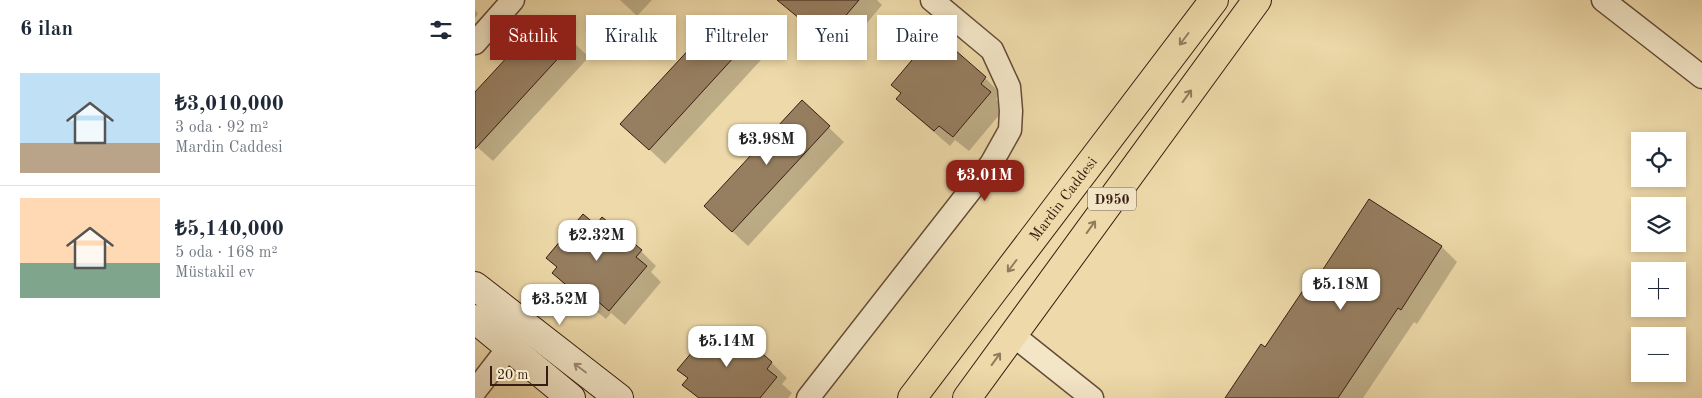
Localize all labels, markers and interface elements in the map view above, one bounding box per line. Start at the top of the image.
chip: Satılık [490,15,576,60]
chip: Kiralık [586,15,676,60]
chip: Filtreler [686,15,787,60]
chip: Yeni [797,15,867,60]
chip: Daire [877,15,957,60]
icon: filters [427,16,455,44]
text: 6 ilan [20,19,73,40]
one-way arrow [1179,32,1189,46]
one-way arrow [1182,89,1192,103]
icon: home [60,93,120,153]
text: ₺3,010,000 [175,94,284,115]
text: 3 oda · 92 m² [175,120,268,136]
pin: ₺3.98M [726,124,808,166]
text: ₺3.98M [739,132,795,148]
map controls [1631,132,1686,382]
button: locate [1631,132,1686,187]
text: Mardin Caddesi [175,140,283,156]
street label: Mardin Caddesi [1028,155,1101,245]
pin: ₺3.01M [944,160,1026,202]
text: ₺3.01M [957,168,1013,184]
road number: D950 [1088,188,1136,210]
button: layers [1631,197,1686,252]
icon: home [60,218,120,278]
text: ₺5,140,000 [175,219,284,240]
pin: ₺2.32M [556,220,638,262]
one-way arrow [1086,220,1096,234]
text: ₺2.32M [569,228,625,244]
text: 5 oda · 168 m² [175,245,278,261]
one-way arrow [1007,259,1017,273]
button: + [1631,262,1686,317]
text: Müstakil ev [175,265,255,281]
pin: ₺5.18M [1300,268,1382,311]
text: ₺5.18M [1313,277,1369,293]
pin: ₺3.52M [519,284,601,326]
text: ₺3.52M [532,292,588,308]
pin: ₺5.14M [686,326,768,368]
button: − [1631,327,1686,382]
text: ₺5.14M [699,334,755,350]
one-way arrow [991,352,1001,366]
scale bar [490,363,547,386]
one-way arrow [574,363,587,374]
text: 20 m [497,368,528,382]

